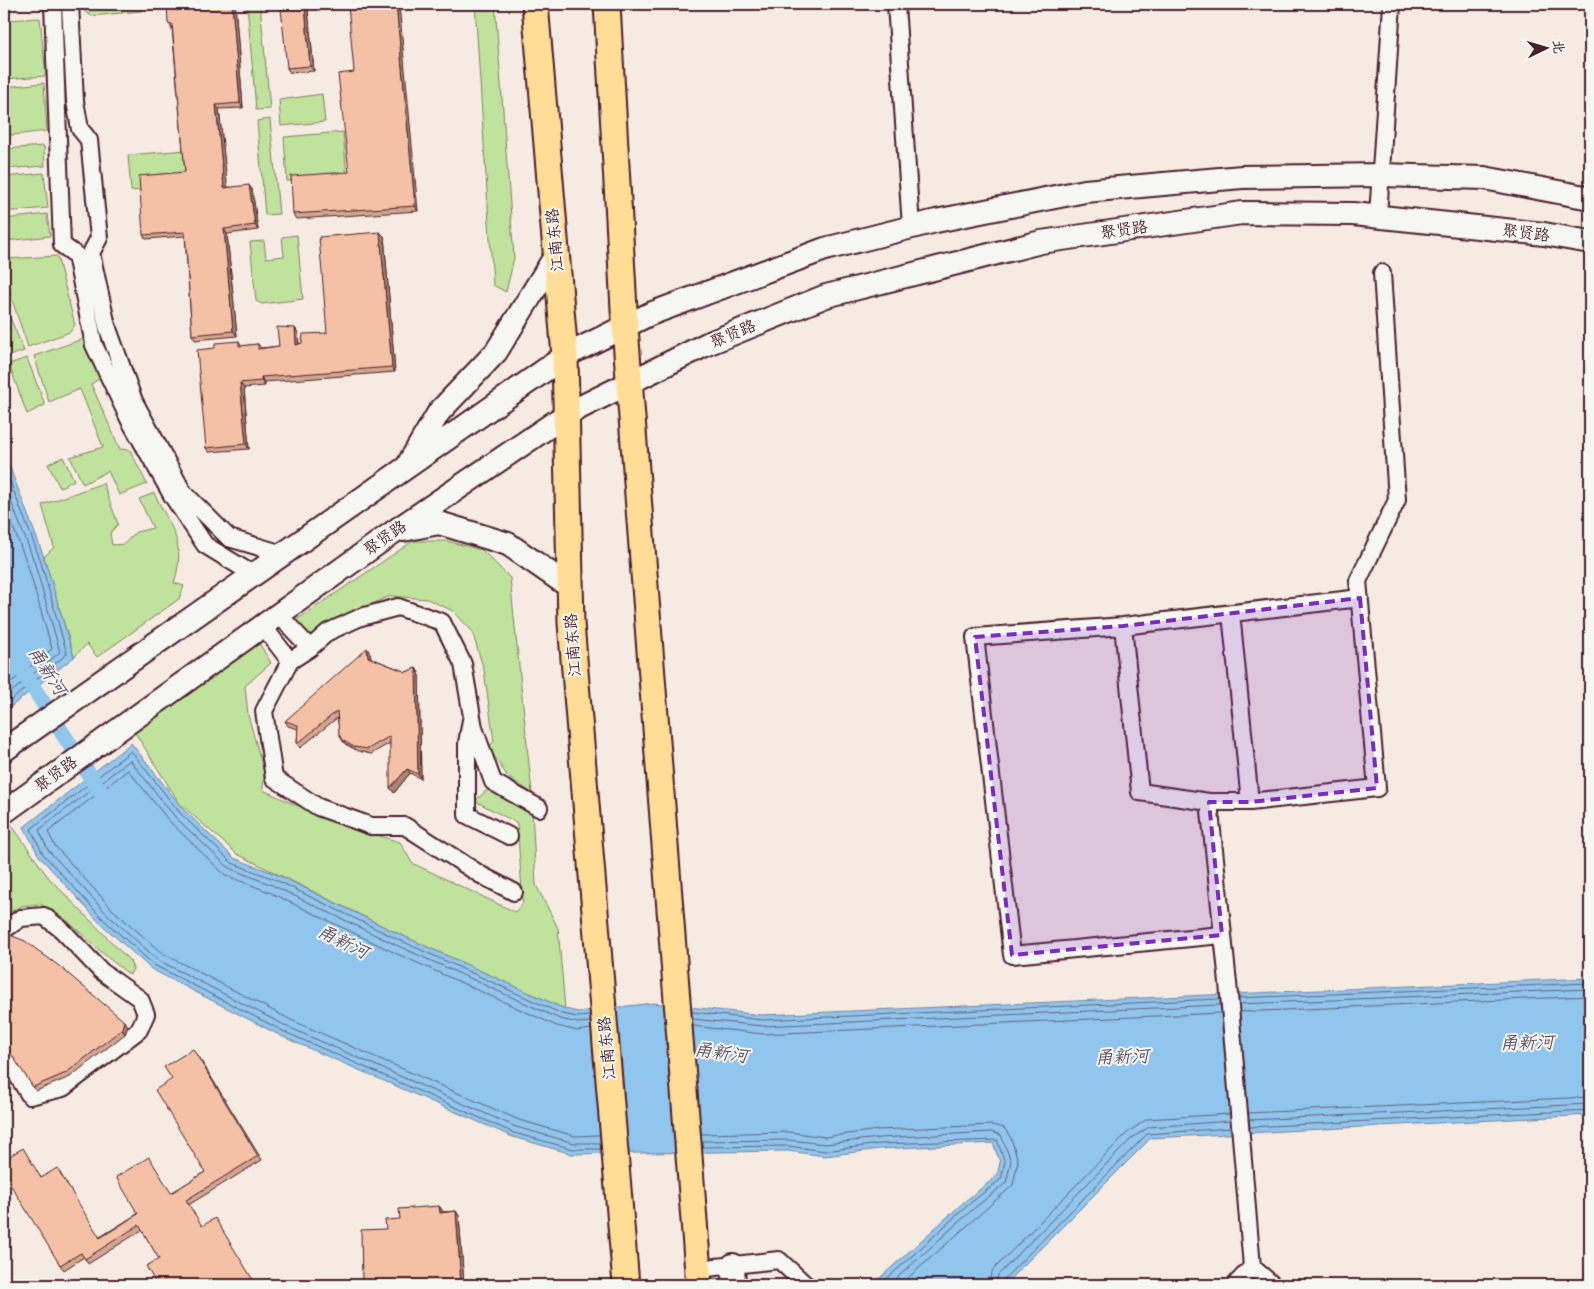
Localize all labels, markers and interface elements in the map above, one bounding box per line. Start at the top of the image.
north arrow [1522,22,1572,72]
text: 北 [1549,39,1568,55]
street label: 江南东路 [543,207,567,273]
street label: 聚贤路 [1099,218,1149,242]
street label: 聚贤路 [1501,221,1551,245]
street label: 聚贤路 [707,316,759,352]
street label: 聚贤路 [360,517,410,559]
street label: 江南东路 [562,612,584,678]
water label: 甬新河 [23,643,72,702]
street label: 聚贤路 [31,753,81,795]
water label: 甬新河 [314,921,375,965]
street label: 江南东路 [595,1015,619,1081]
water label: 甬新河 [1500,1032,1557,1054]
water label: 甬新河 [693,1039,752,1068]
water label: 甬新河 [1095,1045,1152,1068]

